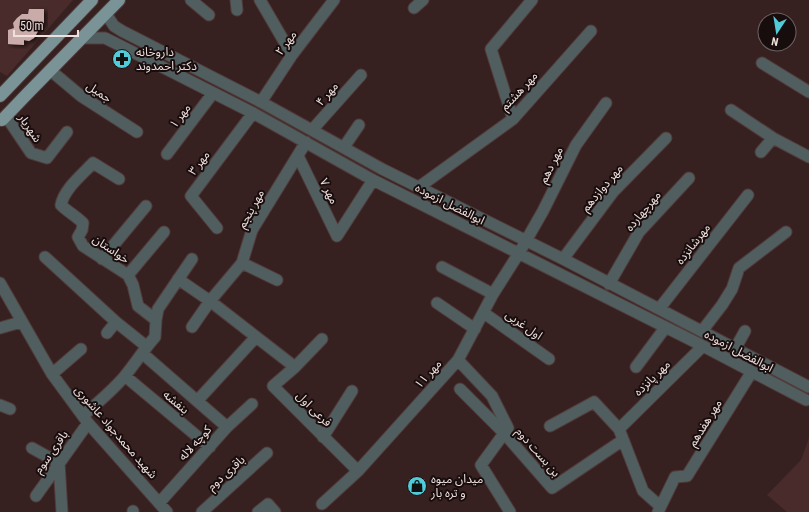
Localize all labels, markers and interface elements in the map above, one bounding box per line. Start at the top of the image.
scale bar [14,12,78,38]
north arrow [757,12,797,52]
text: 50 m [20,19,44,33]
street label: مهر ۲ [272,28,300,58]
text: N [770,34,780,48]
place label: داروخانه دکتر احمدوند [136,45,197,73]
pharmacy icon: داروخانه دکتر احمدوند [111,48,133,70]
street label: مهر هشتم [497,69,542,115]
street label: جمیل [84,79,114,105]
street label: مهر ۴ [313,79,341,109]
street label: مهر ۱ [166,101,194,131]
street label: شهریار [15,110,45,145]
street label: مهر دهم [536,144,568,187]
street label: مهر ۳ [185,148,213,178]
street label: مهر دوازدهم [578,162,627,216]
street label: مهر ۷ [317,176,341,206]
street label: ابوالفضل ازموده [413,181,487,228]
street label: مهر پنجم [235,187,269,232]
street label: مهرچهارده [622,188,665,235]
street label: مهرشانزده [673,221,713,267]
street label: خواستان [90,232,132,266]
street label: اول غربی [503,307,545,343]
street label: ابوالفضل ازموده [702,327,776,375]
street label: مهر ۱۱ [412,357,444,391]
street label: مهر پانزده [631,357,674,400]
street label: شهید محمدجواد عاشوری [72,383,160,481]
street label: بنفشه [160,387,192,417]
street label: فرعی اول [293,388,335,430]
street label: مهر هفدهم [685,397,727,450]
street label: کوچه لاله [176,422,216,464]
street label: بن بست دوم [511,424,563,481]
street label: باقری سوم [31,428,73,477]
street label: باقری دوم [204,453,249,495]
place label: میدان میوه و تره بار [430,472,483,500]
shop icon: میدان میوه و تره بار [406,475,428,497]

